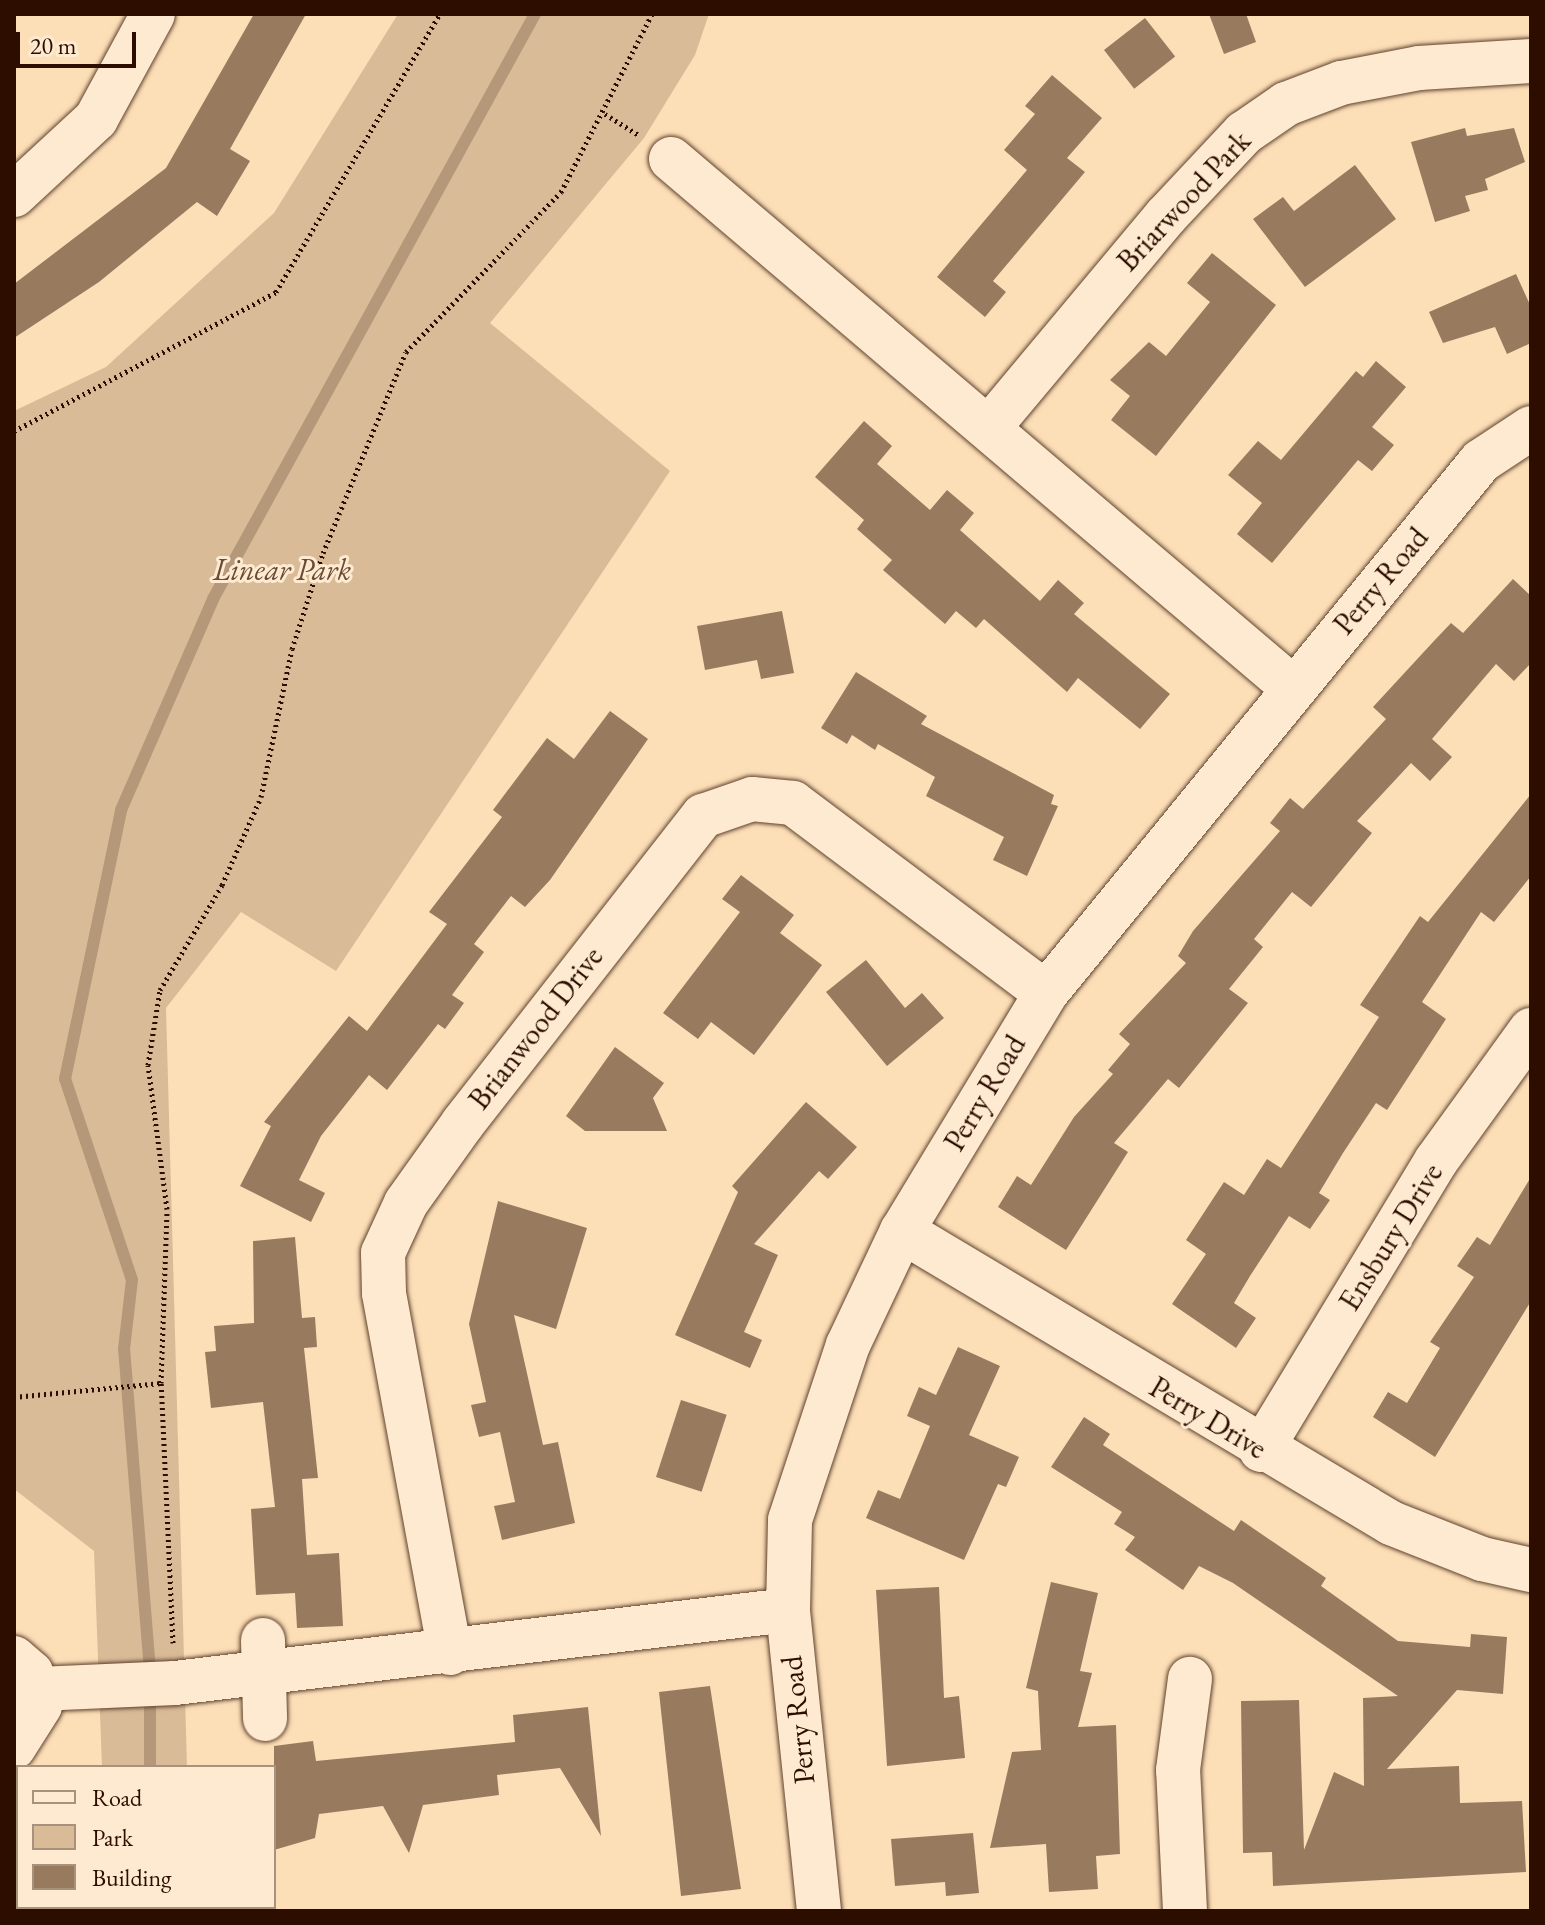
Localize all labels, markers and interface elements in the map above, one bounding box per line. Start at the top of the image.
scale bar [20,16,140,66]
text: 20 m [30,30,77,61]
street label: Briarwood Park [1110,123,1258,279]
street label: Perry Road [1326,520,1436,642]
park label: Linear Park [213,552,351,588]
street label: Brianwood Drive [461,939,611,1117]
street label: Perry Road [936,1029,1034,1157]
street label: Ensbury Drive [1332,1157,1450,1317]
street label: Perry Drive [1143,1369,1273,1467]
street label: Perry Road [773,1654,823,1786]
legend [16,1765,276,1909]
text: Road [92,1782,142,1813]
text: Park [92,1822,133,1853]
text: Building [92,1862,172,1893]

